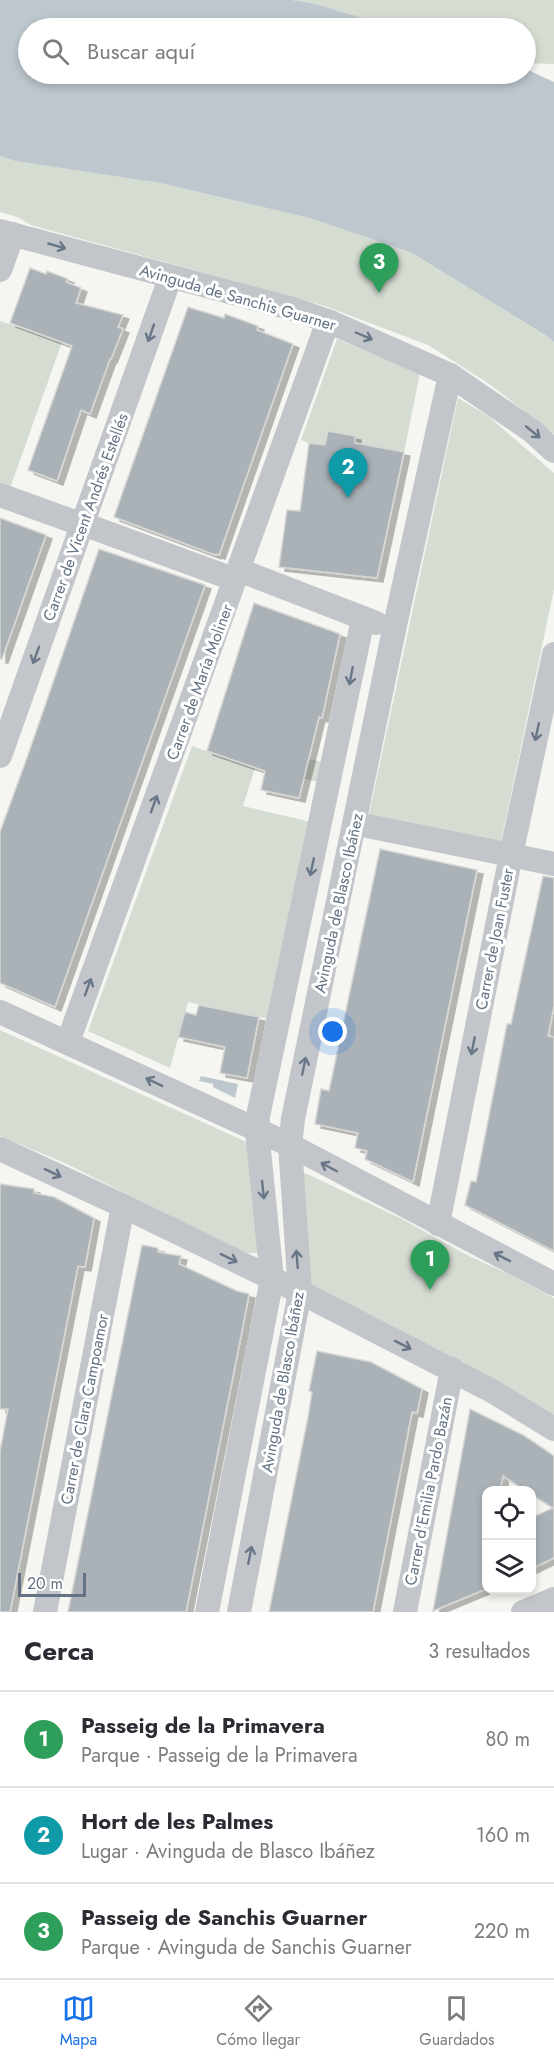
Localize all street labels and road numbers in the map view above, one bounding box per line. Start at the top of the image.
street label: Avinguda de Sanchis Guarner [137,258,339,337]
street label: Carrer de Vicent Andrés Estellés [37,410,134,624]
street label: Carrer de María Moliner [161,600,239,763]
street label: Avinguda de Blasco Ibáñez [308,811,369,995]
street label: Carrer de Joan Fuster [469,866,520,1012]
street label: Avinguda de Blasco Ibáñez [255,1289,310,1474]
street label: Carrer de Clara Campoamor [55,1311,114,1506]
street label: Carrer d'Emilia Pardo Bazán [399,1395,458,1587]

